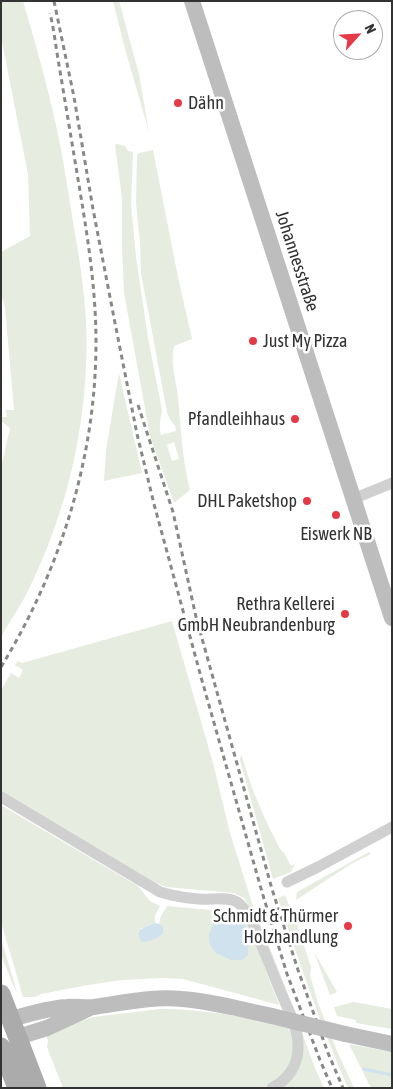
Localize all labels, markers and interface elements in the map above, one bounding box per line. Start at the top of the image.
north arrow [333,10,383,60]
text: N [362,22,380,36]
place label: Dähn [188,92,224,114]
marker: Dähn [172,97,184,109]
street label: Johannesstraße [271,208,323,314]
place label: Just My Pizza [263,330,347,352]
marker: Just My Pizza [247,335,259,347]
place label: Pfandleihhaus [188,408,285,430]
marker: Pfandleihhaus [289,413,301,425]
place label: DHL Paketshop [197,490,297,512]
marker: DHL Paketshop [301,495,313,507]
marker: Eiswerk NB [330,509,342,521]
place label: Eiswerk NB [300,523,372,545]
place label: Rethra Kellerei GmbH Neubrandenburg [178,593,335,636]
marker: Rethra Kellerei GmbH Neubrandenburg [339,608,351,620]
place label: Schmidt & Thürmer Holzhandlung [213,905,338,948]
marker: Schmidt & Thürmer Holzhandlung [342,920,354,932]

